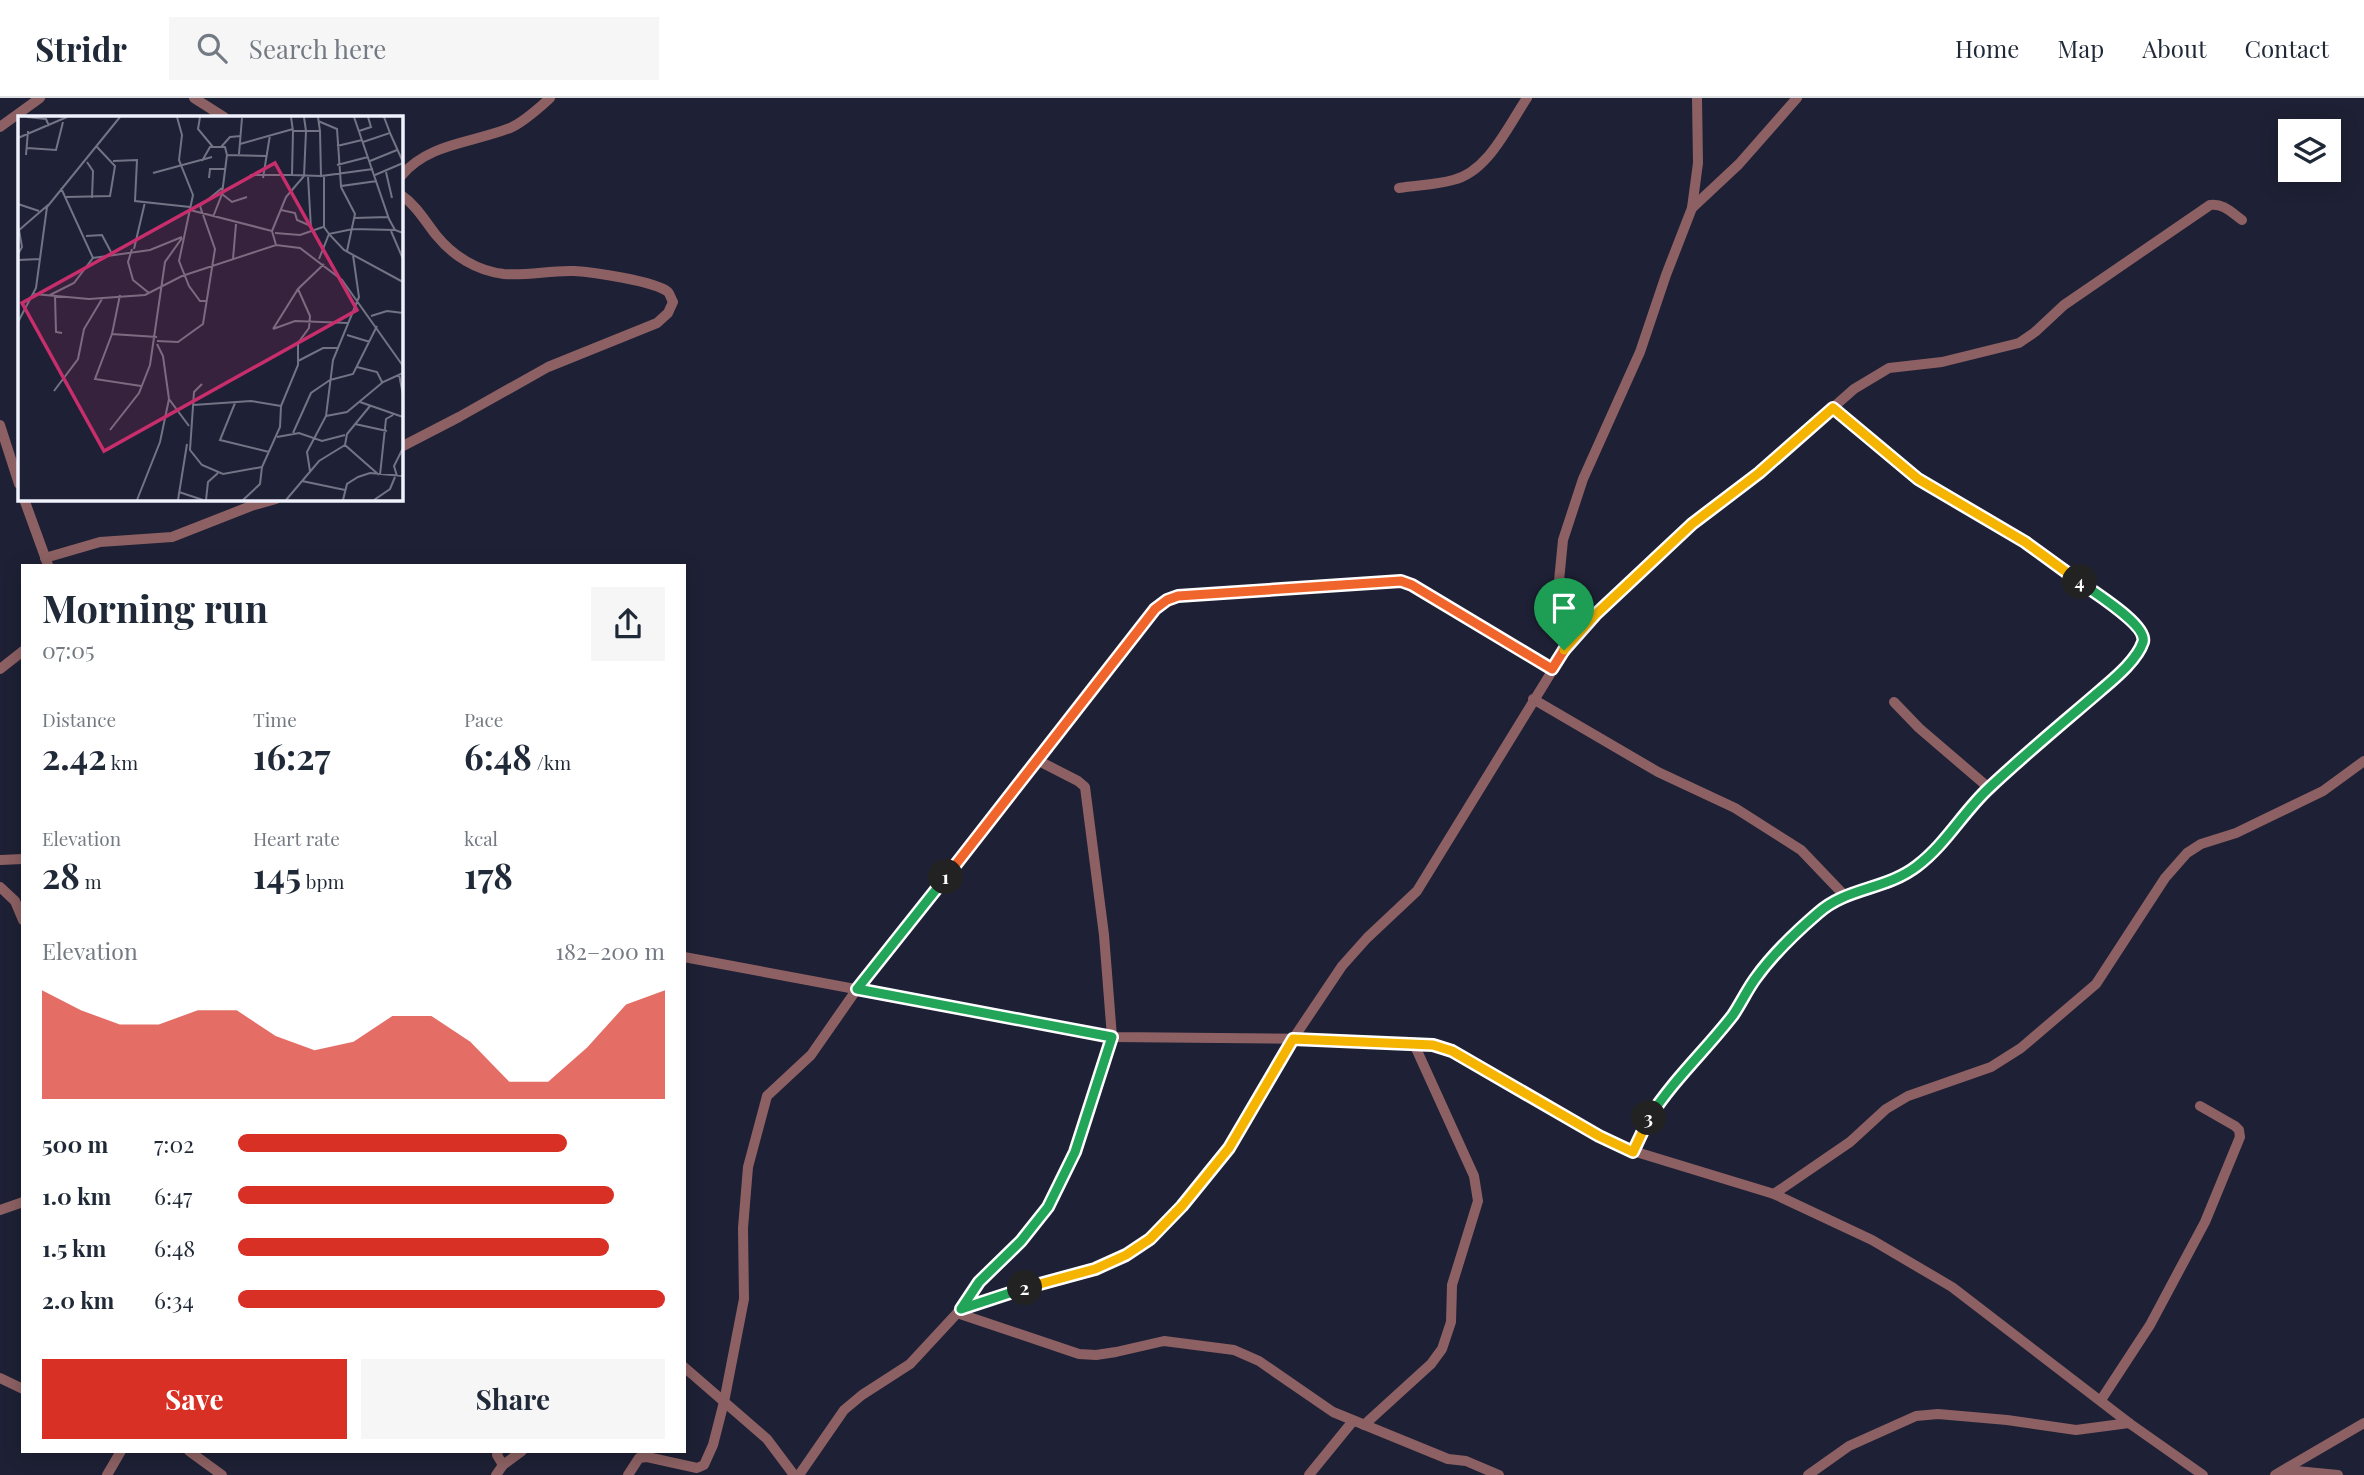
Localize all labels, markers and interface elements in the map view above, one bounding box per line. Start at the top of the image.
search box [169,17,659,80]
text: Stridr [35,26,127,70]
icon: search [193,29,231,67]
text: Search here [249,31,386,66]
text: Home [1955,32,2019,64]
text: Map [2057,32,2104,64]
text: About [2142,32,2206,64]
text: Contact [2244,32,2329,64]
inset map [18,116,402,500]
map controls [2278,119,2341,182]
button: layers [2278,119,2341,182]
pin: 4 [2062,564,2098,600]
text: 4 [2074,568,2085,594]
pin [1534,578,1594,650]
text: Morning run [42,582,268,633]
button: share [591,587,665,661]
icon: arrive [1545,589,1583,627]
text: 07:05 [42,634,95,665]
text: Distance [42,706,116,732]
text: Time [253,706,297,732]
text: Pace [464,706,503,732]
text: 2.42 [42,732,107,779]
text: 16:27 [253,732,330,779]
text: 6:48 [464,732,532,779]
text: km [107,749,138,775]
text: /km [532,749,571,775]
text: Elevation [42,825,121,851]
text: Heart rate [253,825,340,851]
text: kcal [464,825,498,851]
text: 28 [42,851,80,898]
text: 145 [253,851,301,898]
text: 178 [464,851,513,898]
pin: 1 [928,860,964,894]
text: 1 [942,863,949,889]
text: m [80,868,102,894]
text: bpm [301,868,344,894]
text: Elevation [42,935,138,966]
text: 182–200 m [556,935,665,966]
pin: 3 [1632,1100,1666,1136]
text: 3 [1644,1104,1653,1130]
text: 500 m [42,1128,108,1159]
text: 7:02 [154,1128,194,1159]
text: 1.0 km [42,1180,111,1211]
text: 6:47 [154,1180,192,1211]
text: 1.5 km [42,1232,106,1263]
text: 6:48 [154,1232,195,1263]
pin: 2 [1007,1270,1042,1306]
text: 2 [1020,1274,1029,1300]
text: 2.0 km [42,1284,114,1315]
text: 6:34 [154,1284,194,1315]
button: Save [42,1359,347,1439]
button: Share [361,1359,665,1439]

